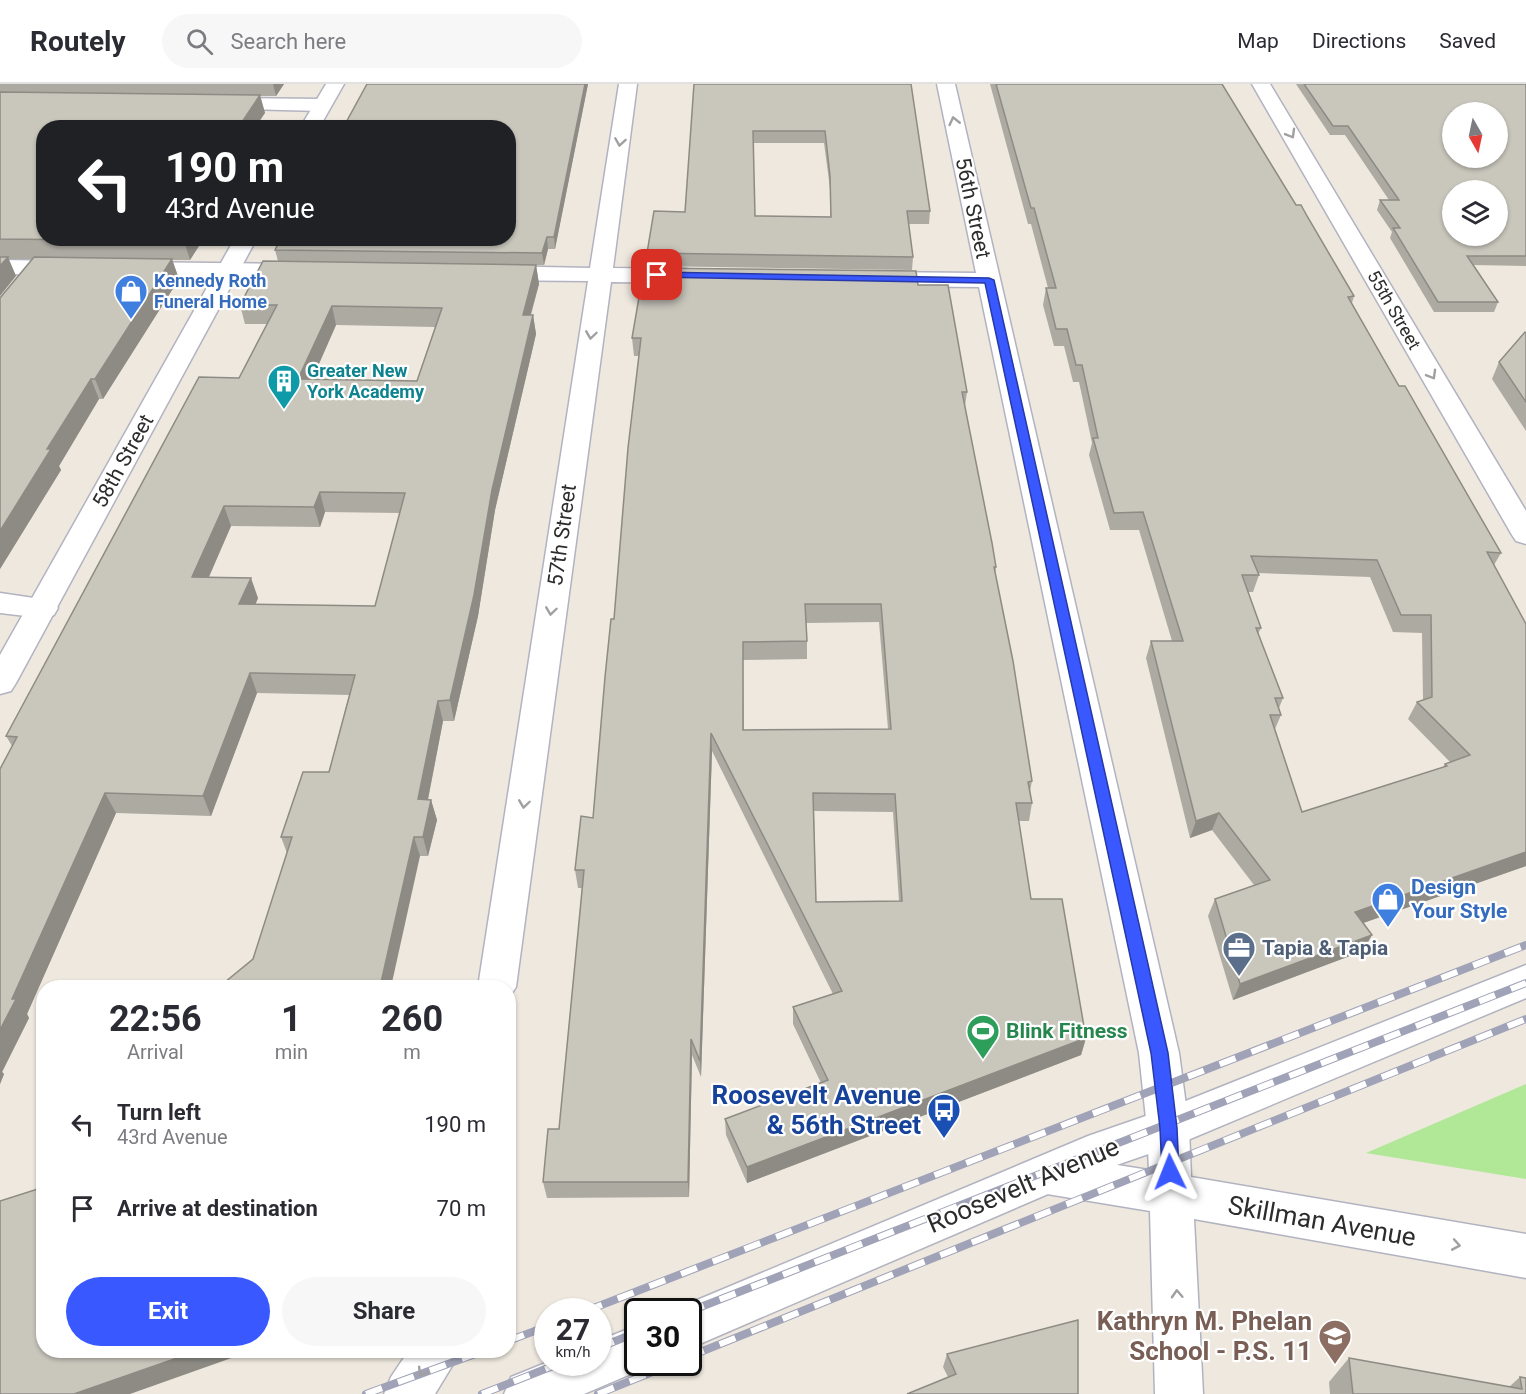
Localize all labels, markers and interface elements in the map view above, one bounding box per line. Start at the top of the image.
search box [162,14,582,68]
text: Routely [30,25,126,58]
icon: search [183,25,216,58]
text: Search here [231,29,346,54]
text: Map [1237,29,1279,53]
text: Directions [1312,29,1406,53]
text: Saved [1439,29,1496,53]
north arrow [1442,102,1508,168]
map controls [1442,102,1508,246]
one-way arrow [948,116,961,126]
one-way arrow [1284,128,1295,139]
one-way arrow [614,137,626,146]
text: 190 m [165,143,284,192]
icon: left [66,144,144,222]
street label: 56th Street [951,155,995,261]
button: layers [1442,180,1508,246]
text: 43rd Avenue [165,193,314,225]
pin [631,249,682,300]
icon: arrive [640,258,673,291]
street label: 55th Street [1363,266,1426,353]
place label: Kennedy Roth Funeral Home [154,270,267,312]
shop icon: Kennedy Roth Funeral Home [113,273,149,320]
one-way arrow [586,330,598,339]
place label: Greater New York Academy [307,360,425,402]
building icon: Greater New York Academy [266,363,302,410]
one-way arrow [1425,369,1436,379]
street label: 58th Street [88,410,158,512]
street label: 57th Street [543,482,581,587]
one-way arrow [546,606,558,615]
one-way arrow [518,799,530,809]
place label: Design Your Style [1411,875,1507,923]
shop icon: Design Your Style [1370,881,1406,928]
office icon: Tapia & Tapia [1221,930,1257,977]
place label: Tapia & Tapia [1262,936,1388,960]
text: 22:56 [109,998,202,1040]
text: 1 [281,998,302,1040]
text: 260 [381,998,443,1040]
sports icon: Blink Fitness [965,1013,1001,1060]
place label: Blink Fitness [1006,1019,1128,1043]
text: Arrival [127,1040,184,1064]
text: min [275,1040,308,1064]
text: m [403,1040,421,1064]
place label: Roosevelt Avenue & 56th Street [712,1080,921,1140]
bus stop icon: Roosevelt Avenue & 56th Street [926,1092,962,1139]
text: Turn left [117,1100,201,1125]
icon: left [66,1108,99,1141]
text: 190 m [424,1112,486,1137]
text: 43rd Avenue [117,1125,228,1149]
street label: Roosevelt Avenue [923,1131,1123,1239]
position arrow [1138,1140,1202,1204]
street label: Skillman Avenue [1226,1190,1418,1252]
icon: arrive [66,1192,99,1225]
text: Arrive at destination [117,1196,318,1221]
text: 70 m [437,1196,486,1221]
one-way arrow [1452,1238,1461,1250]
button: Exit [66,1277,270,1346]
button: Share [282,1277,486,1346]
one-way arrow [1170,1289,1183,1298]
speed limit sign: 30 [624,1298,702,1376]
place label: Kathryn M. Phelan School - P.S. 11 [1097,1306,1312,1366]
text: 27 [556,1312,590,1347]
school or university icon: Kathryn M. Phelan School - P.S. 11 [1317,1318,1353,1365]
text: km/h [555,1343,591,1361]
one-way arrow [418,1366,430,1376]

